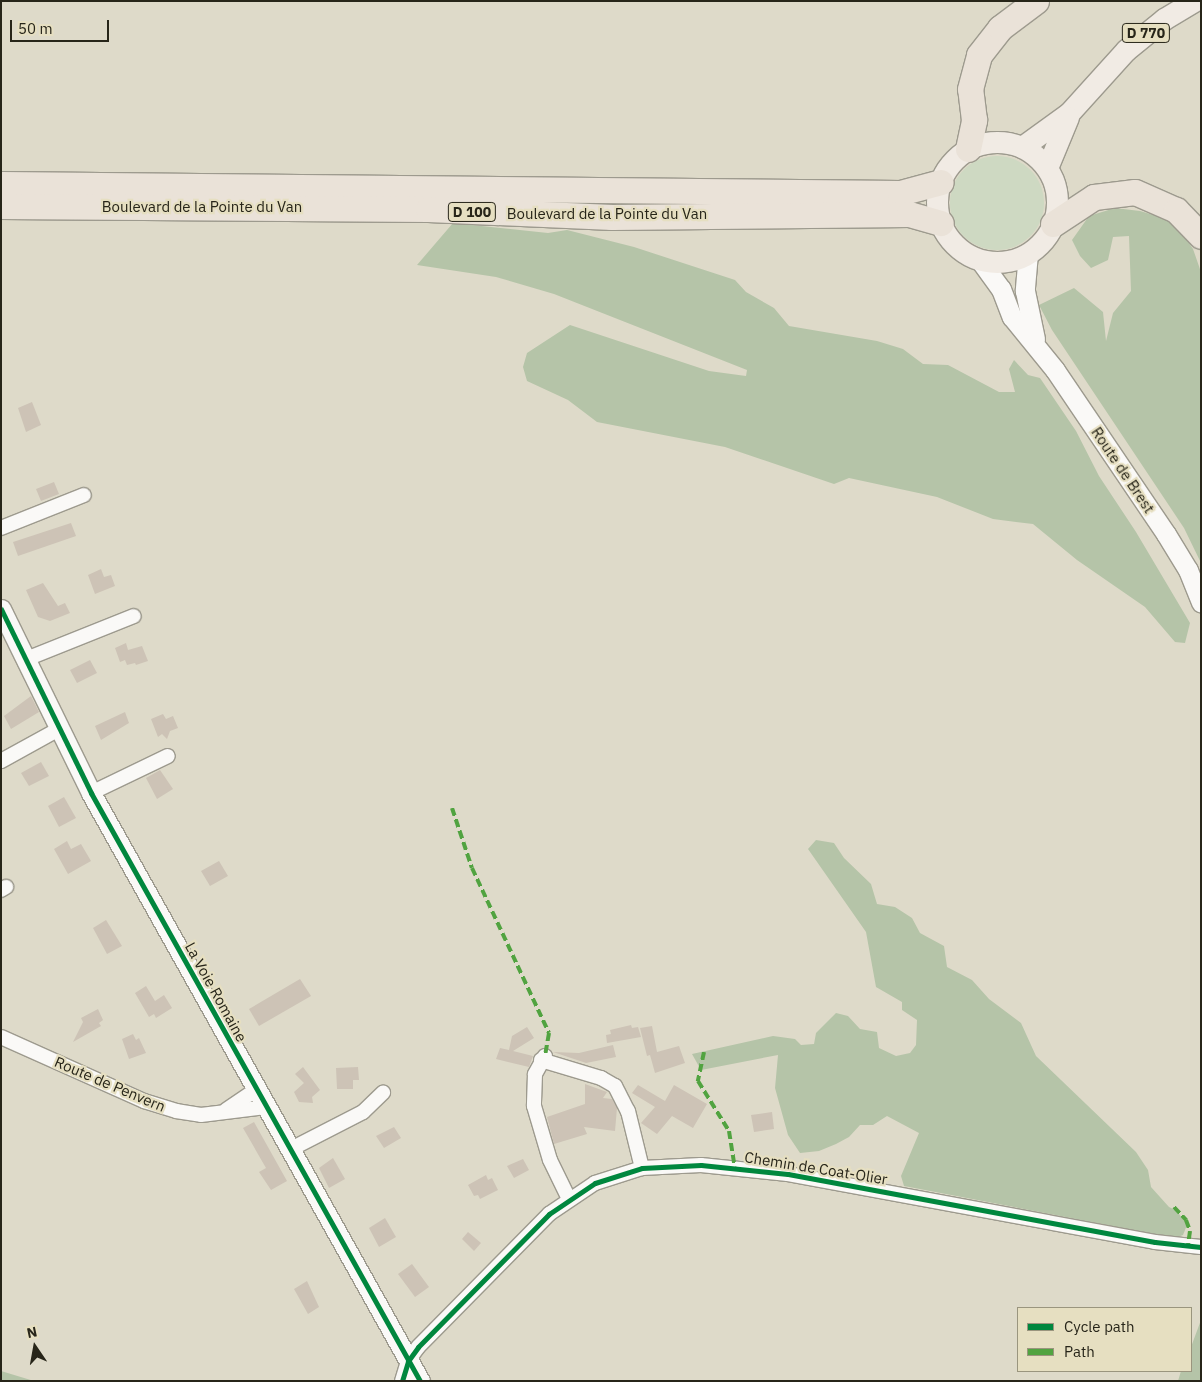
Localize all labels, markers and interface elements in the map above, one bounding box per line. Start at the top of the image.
scale bar [12,10,111,42]
text: 50 m [18,19,53,38]
road number: D 770 [1121,22,1171,44]
street label: Boulevard de la Pointe du Van [102,198,302,216]
road number: D 100 [447,200,497,223]
street label: Boulevard de la Pointe du Van [507,205,707,223]
street label: Route de Brest [1088,424,1158,516]
street label: La Voie Romaine [181,939,251,1045]
street label: Route de Penvern [52,1053,168,1115]
street label: Chemin de Coat-Olier [743,1148,889,1188]
legend [1017,1307,1192,1372]
text: Cycle path [1064,1317,1135,1336]
north arrow [10,1322,60,1372]
text: N [25,1322,39,1342]
text: Path [1064,1342,1095,1361]

